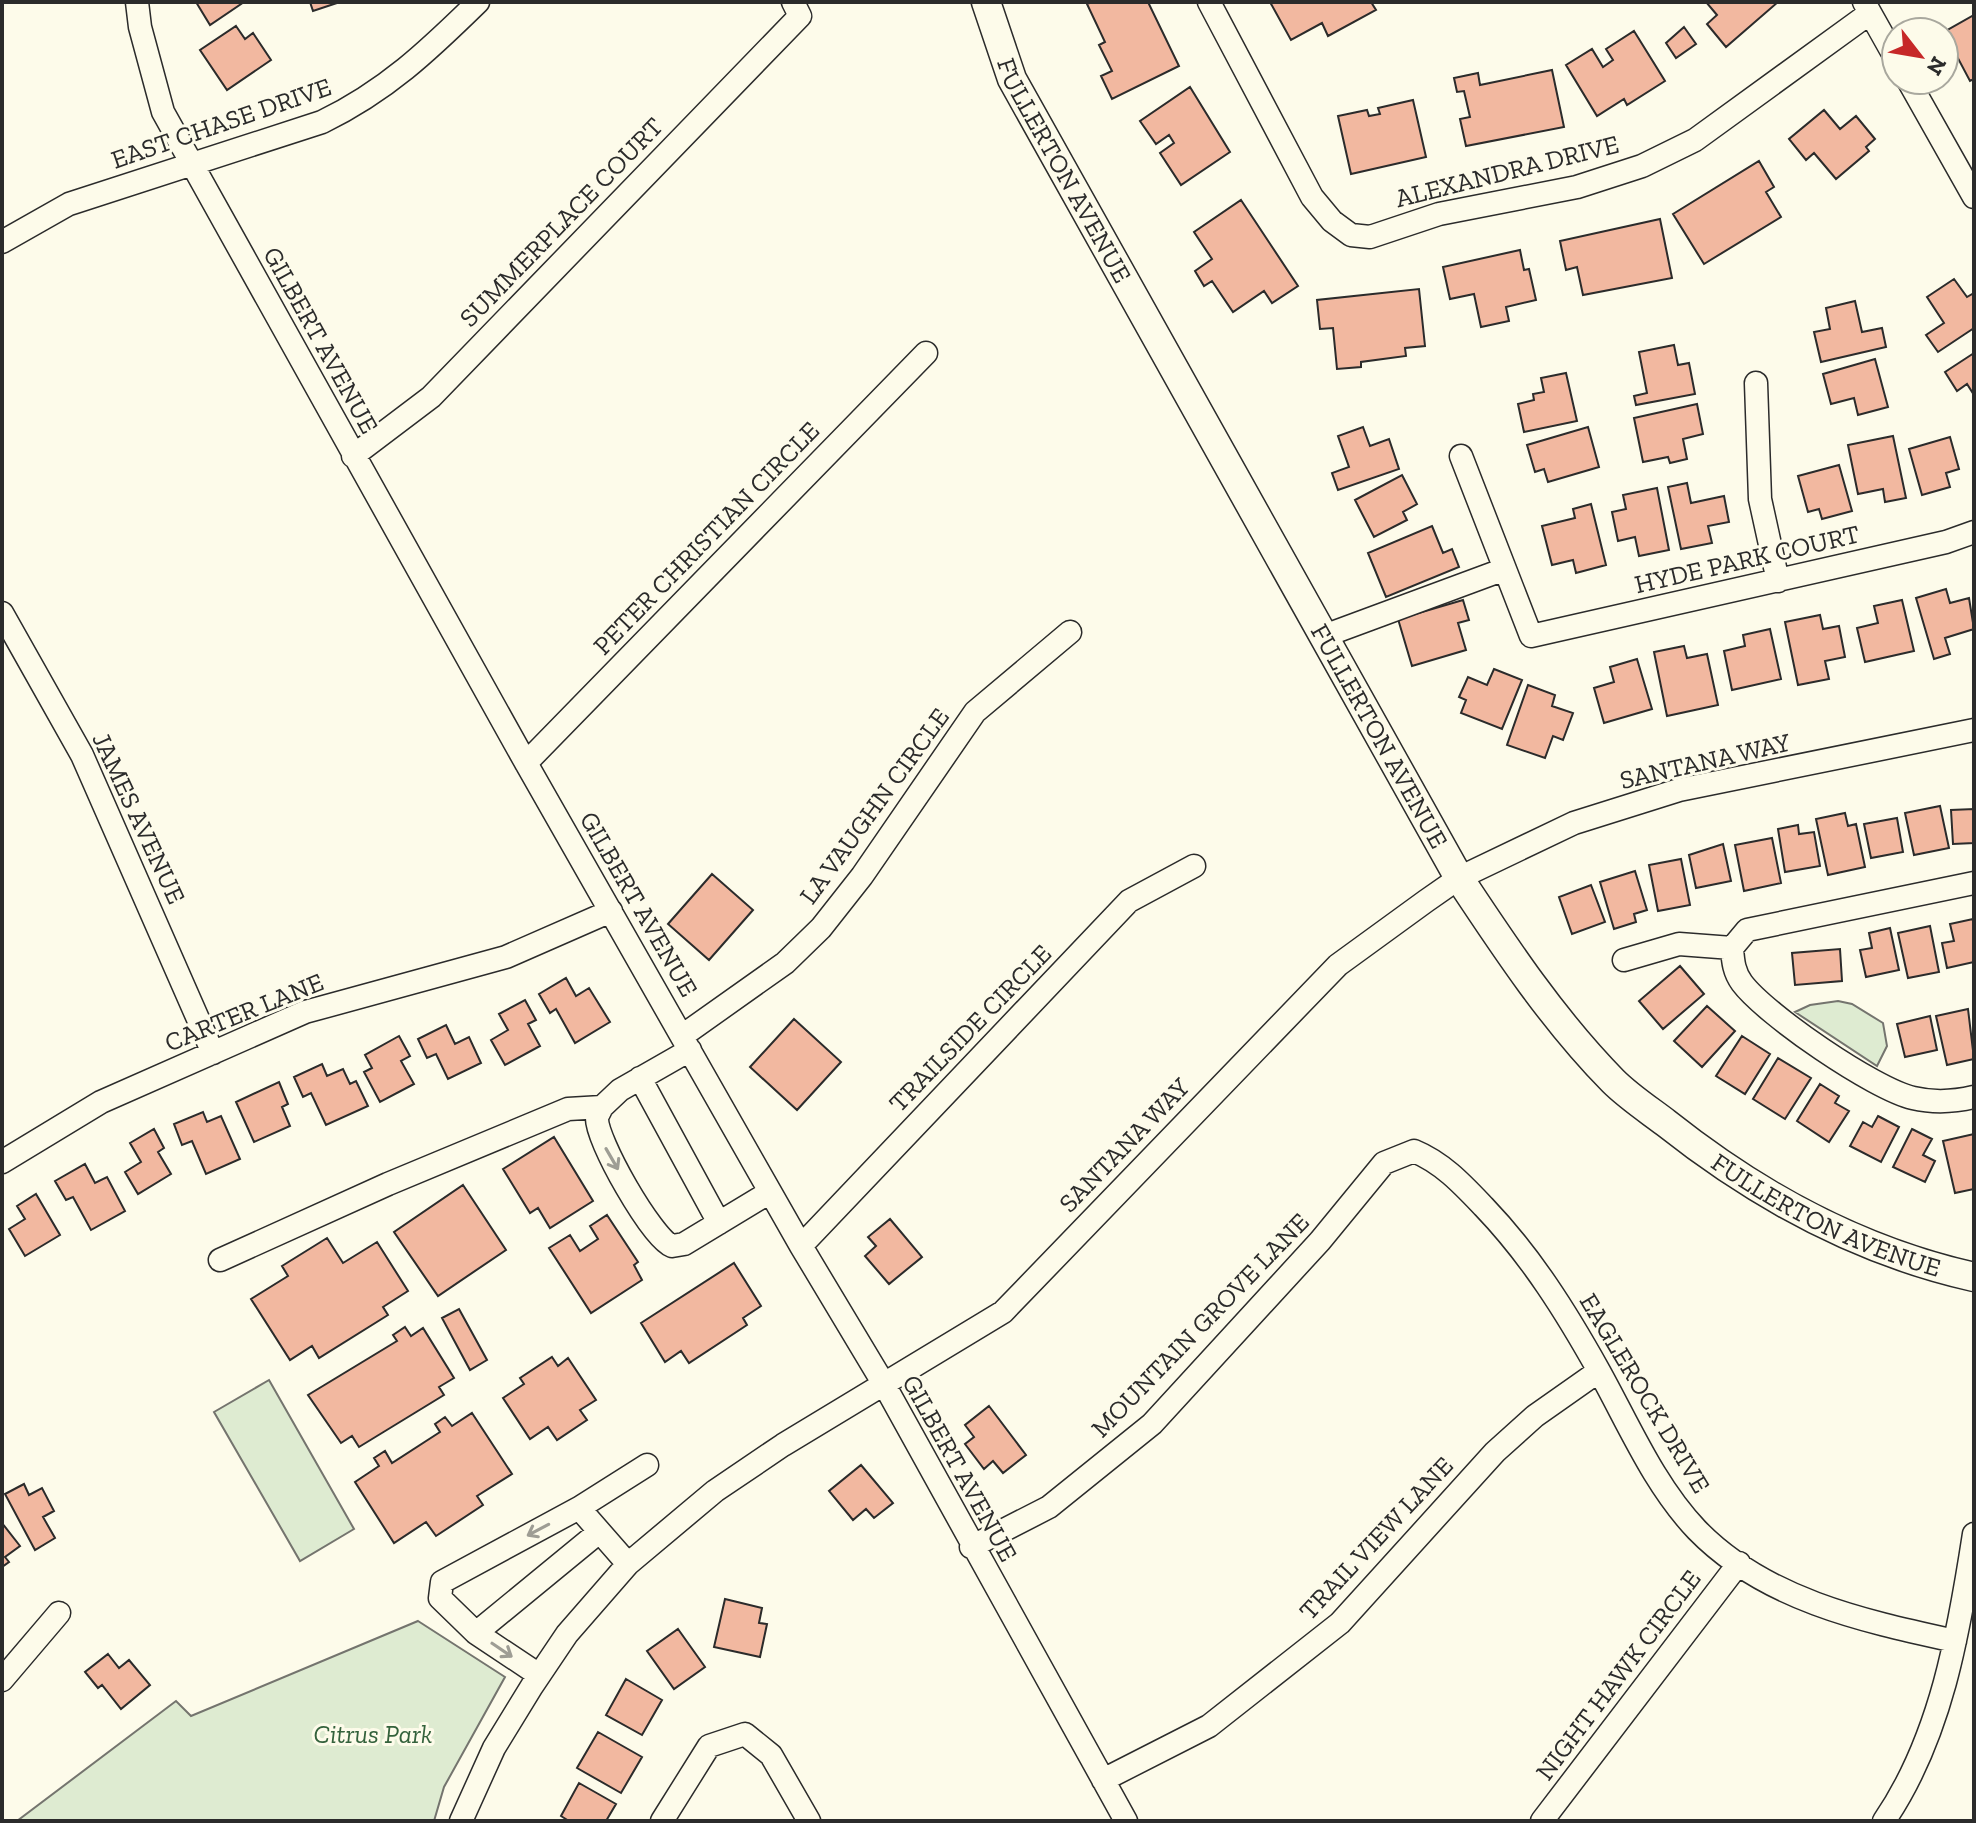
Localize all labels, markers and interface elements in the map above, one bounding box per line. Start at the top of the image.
north arrow [1880,16,1960,96]
text: N [1921,52,1953,80]
street label: FULLERTON AVENUE [990,54,1139,288]
street label: EAST CHASE DRIVE [107,70,335,176]
street label: SUMMERPLACE COURT [453,111,669,333]
street label: ALEXANDRA DRIVE [1392,128,1622,214]
street label: GILBERT AVENUE [256,241,386,439]
street label: PETER CHRISTIAN CIRCLE [586,415,826,661]
street label: HYDE PARK COURT [1631,518,1863,600]
street label: FULLERTON AVENUE [1304,618,1455,854]
street label: LA VAUGHN CIRCLE [792,702,956,910]
street label: SANTANA WAY [1617,726,1794,796]
street label: JAMES AVENUE [85,727,193,909]
street label: GILBERT AVENUE [573,806,705,1002]
street label: TRAILSIDE CIRCLE [882,938,1058,1118]
street label: CARTER LANE [160,966,328,1058]
street label: SANTANA WAY [1052,1071,1196,1219]
street label: FULLERTON AVENUE [1705,1146,1945,1284]
one-way arrow [604,1147,620,1170]
street label: MOUNTAIN GROVE LANE [1084,1206,1316,1444]
street label: EAGLEROCK DRIVE [1573,1287,1717,1499]
street label: GILBERT AVENUE [895,1369,1025,1567]
street label: TRAIL VIEW LANE [1292,1450,1460,1626]
one-way arrow [526,1523,550,1539]
street label: NIGHT HAWK CIRCLE [1528,1563,1708,1787]
one-way arrow [490,1642,513,1658]
park label: Citrus Park [314,1718,432,1750]

